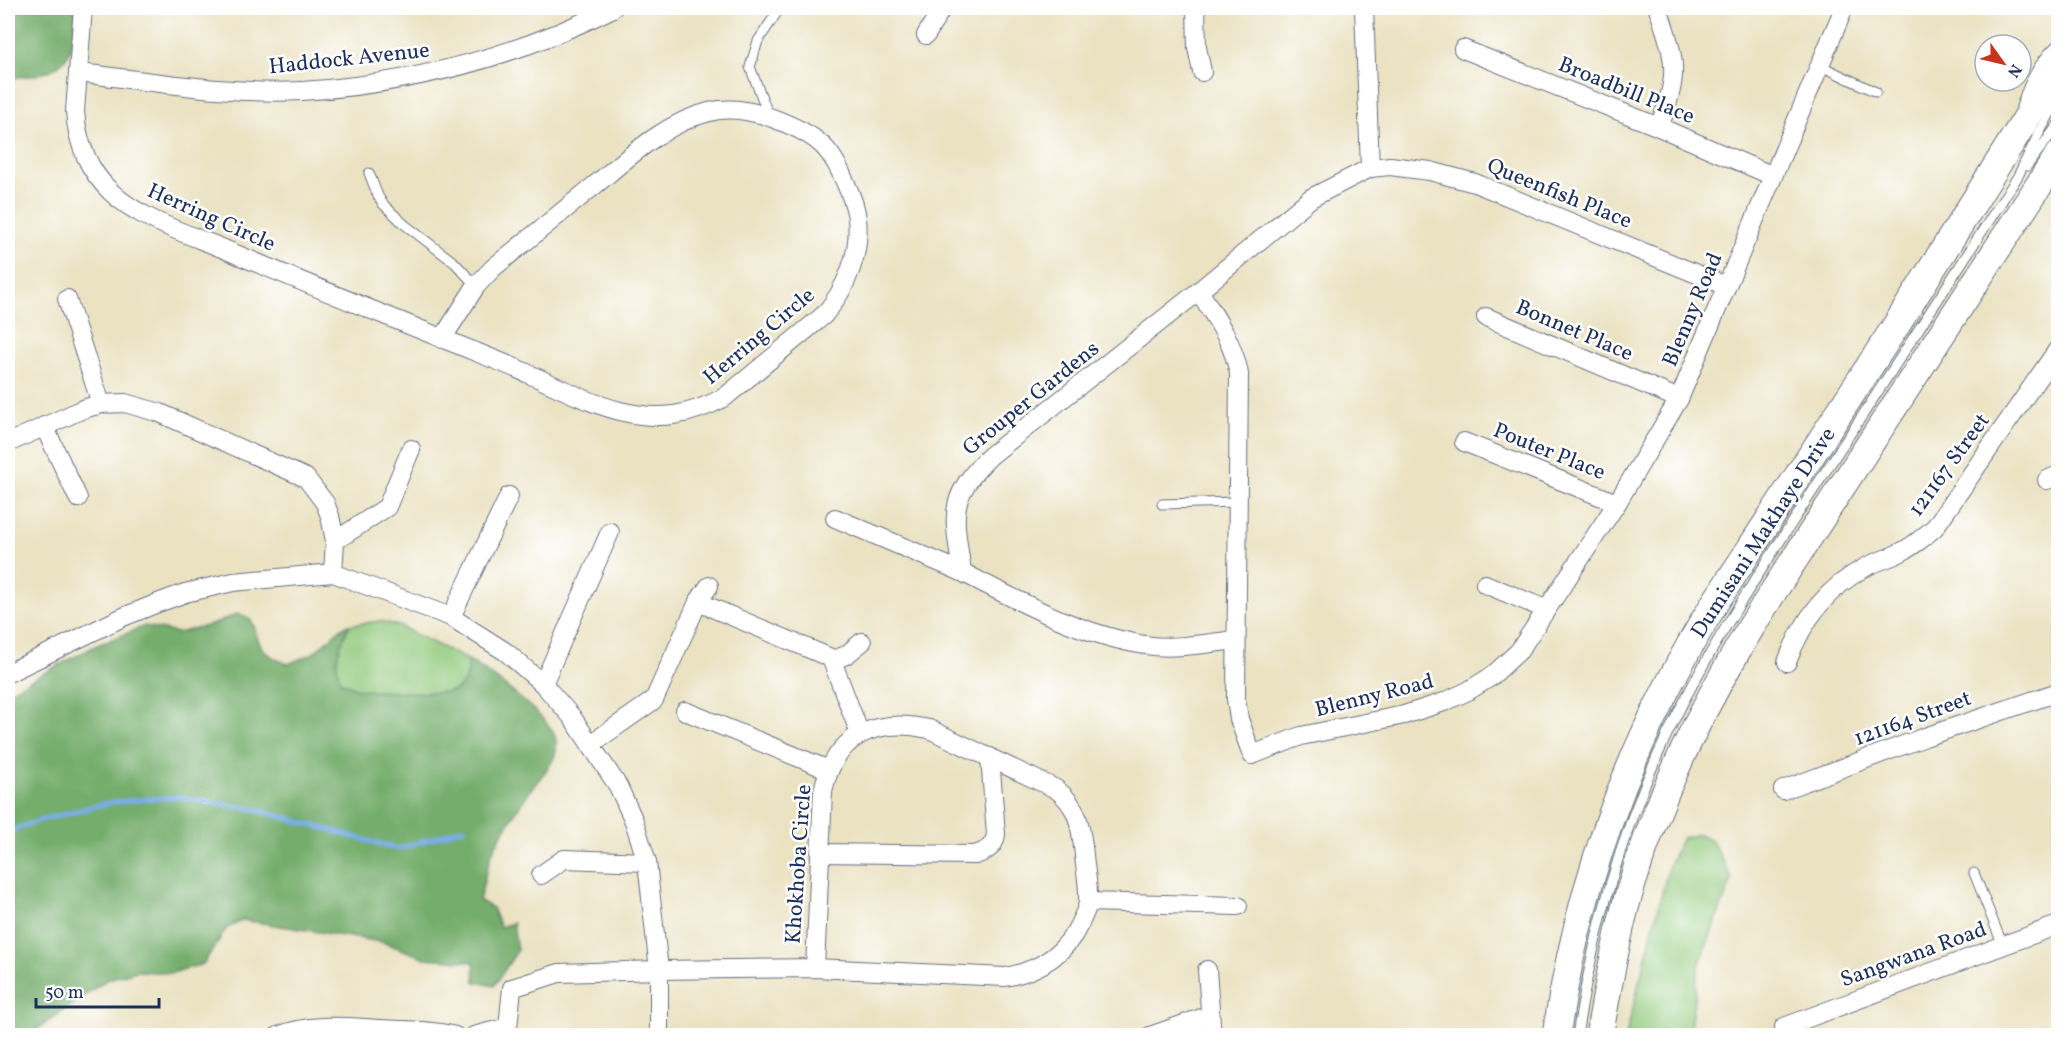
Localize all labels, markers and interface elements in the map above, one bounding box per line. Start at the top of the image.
north arrow [1973,33,2033,93]
street label: Haddock Avenue [267,36,431,83]
street label: Broadbill Place [1553,50,1699,133]
text: N [2001,59,2026,82]
street label: Queenfish Place [1482,151,1636,237]
street label: Herring Circle [142,176,280,260]
street label: Blenny Road [1655,248,1731,372]
street label: Herring Circle [697,281,822,393]
street label: Bonnet Place [1511,293,1638,370]
street label: Grouper Gardens [957,334,1106,464]
street label: 121167 Street [1902,407,1998,524]
street label: Pouter Place [1488,416,1610,489]
street label: Dumisani Makhaye Drive [1684,422,1844,645]
street label: Blenny Road [1312,667,1437,726]
street label: 121164 Street [1850,684,1976,755]
street label: Khokhoba Circle [778,783,821,945]
street label: Sangwana Road [1836,915,1991,996]
scale bar [36,971,159,1009]
text: 50 m [45,981,84,1006]

